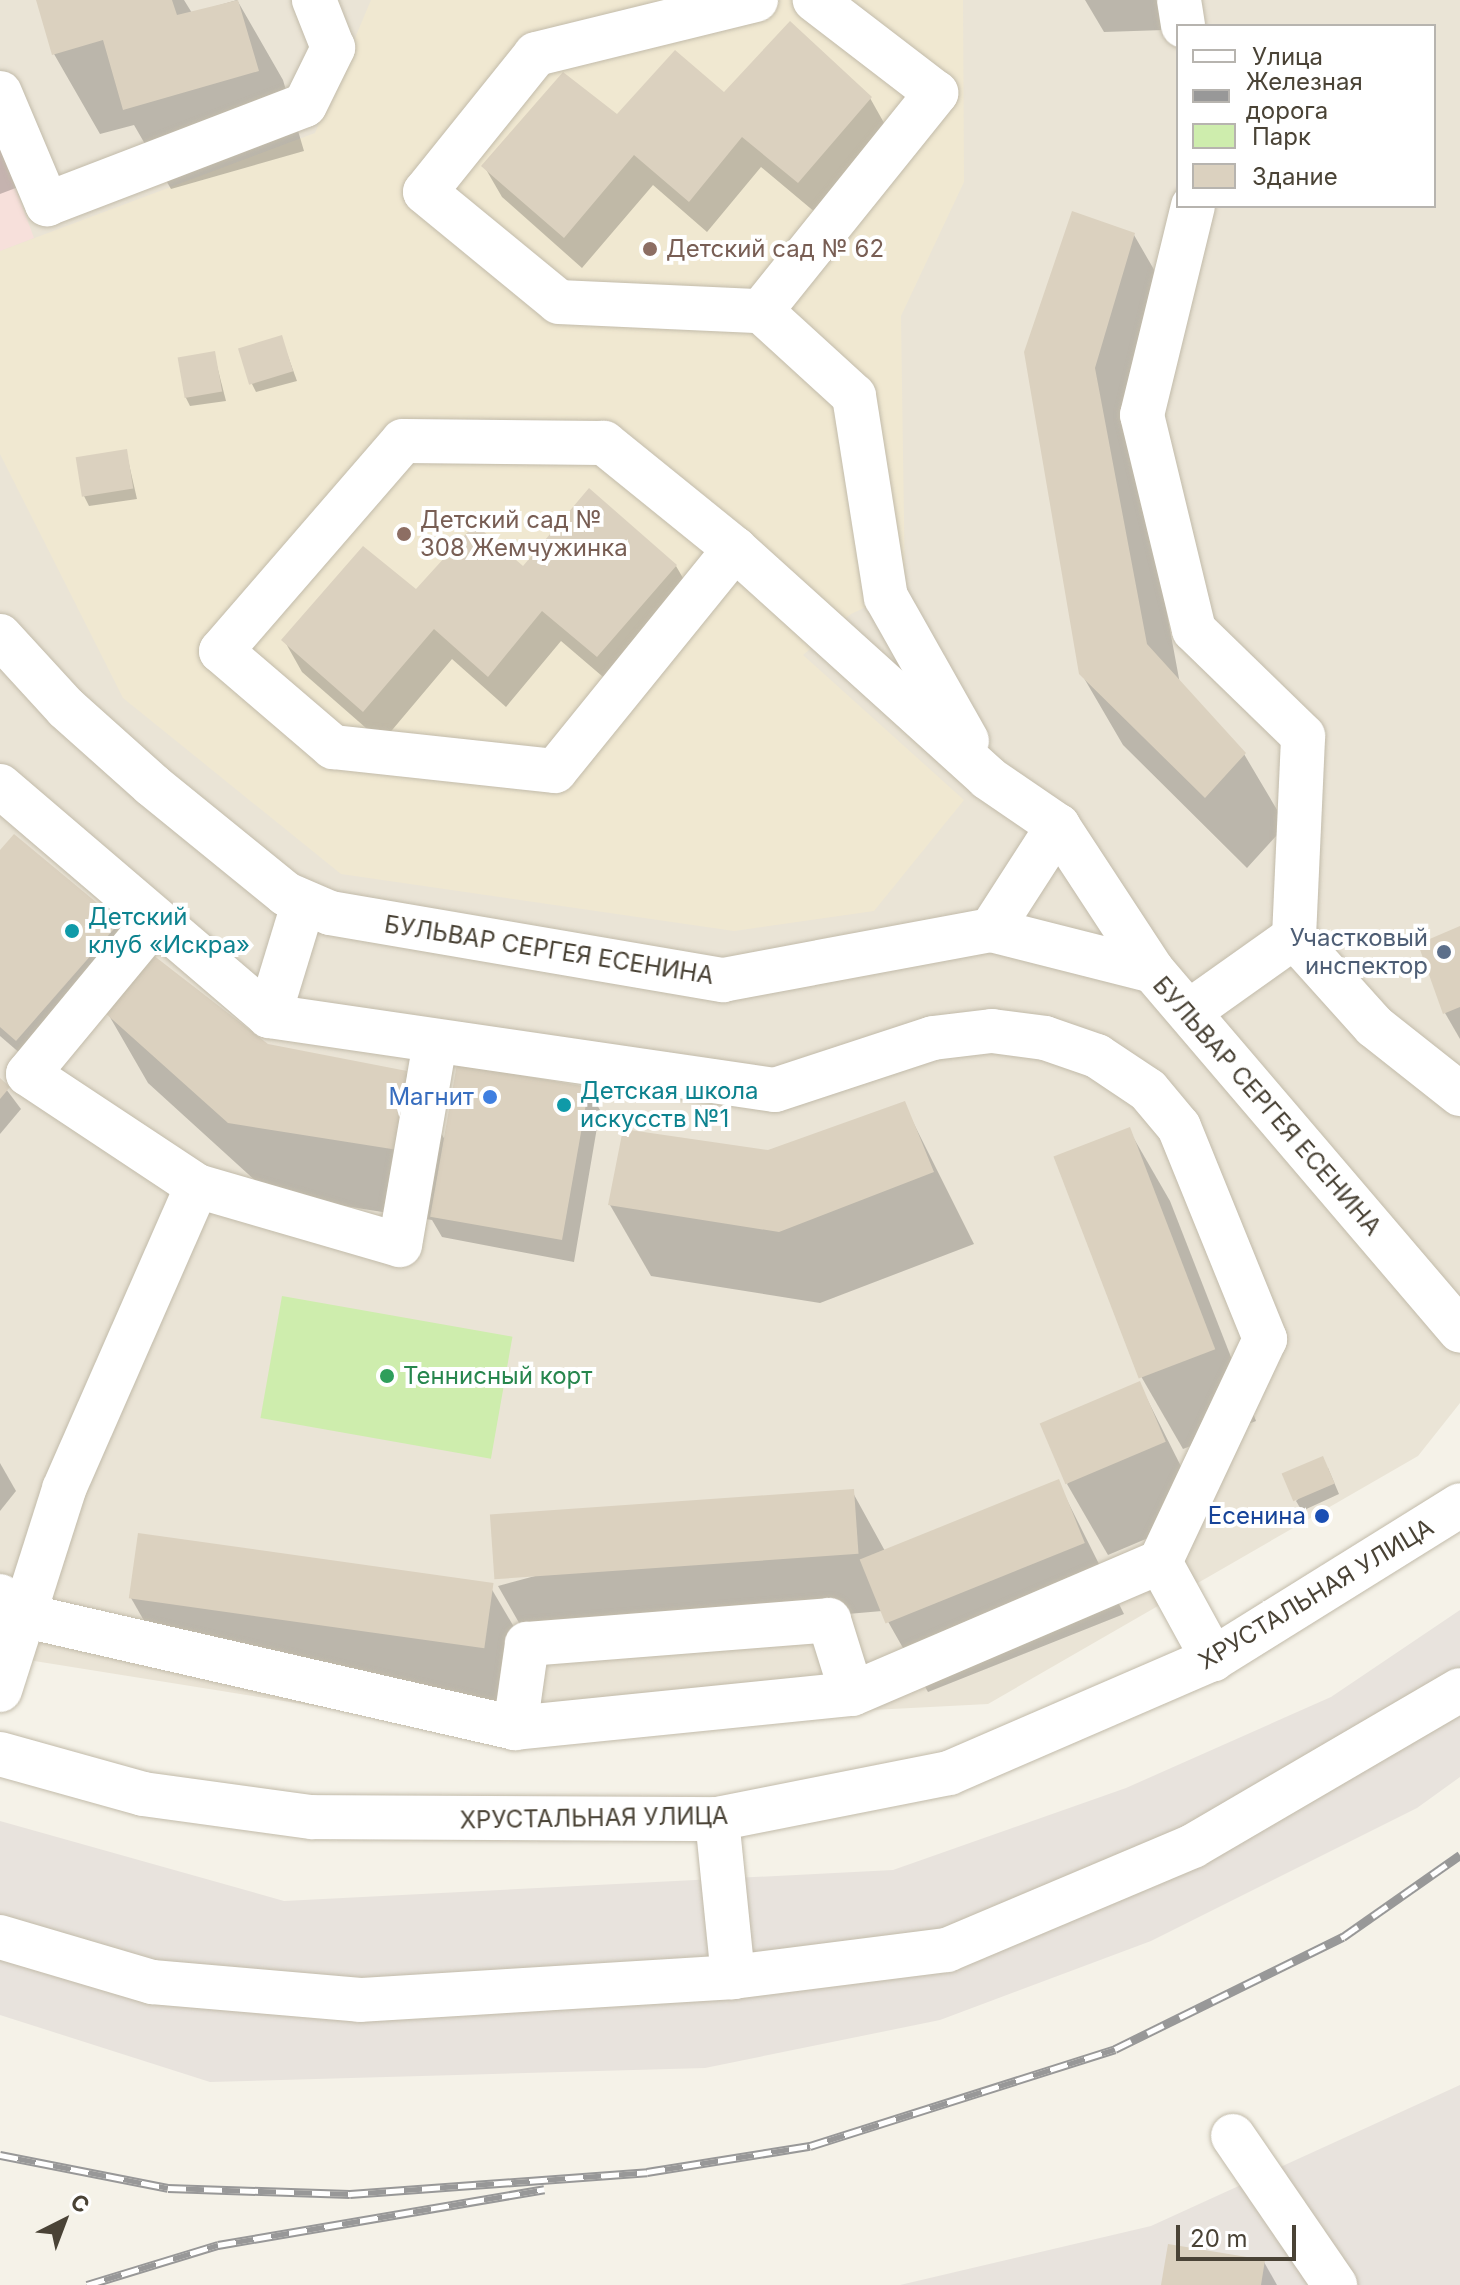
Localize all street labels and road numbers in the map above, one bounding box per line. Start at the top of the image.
street label: БУЛЬВАР СЕРГЕЯ ЕСЕНИНА [382,910,716,990]
street label: БУЛЬВАР СЕРГЕЯ ЕСЕНИНА [1147,971,1387,1241]
street label: ХРУСТАЛЬНАЯ УЛИЦА [1193,1512,1439,1676]
street label: ХРУСТАЛЬНАЯ УЛИЦА [459,1801,729,1835]

